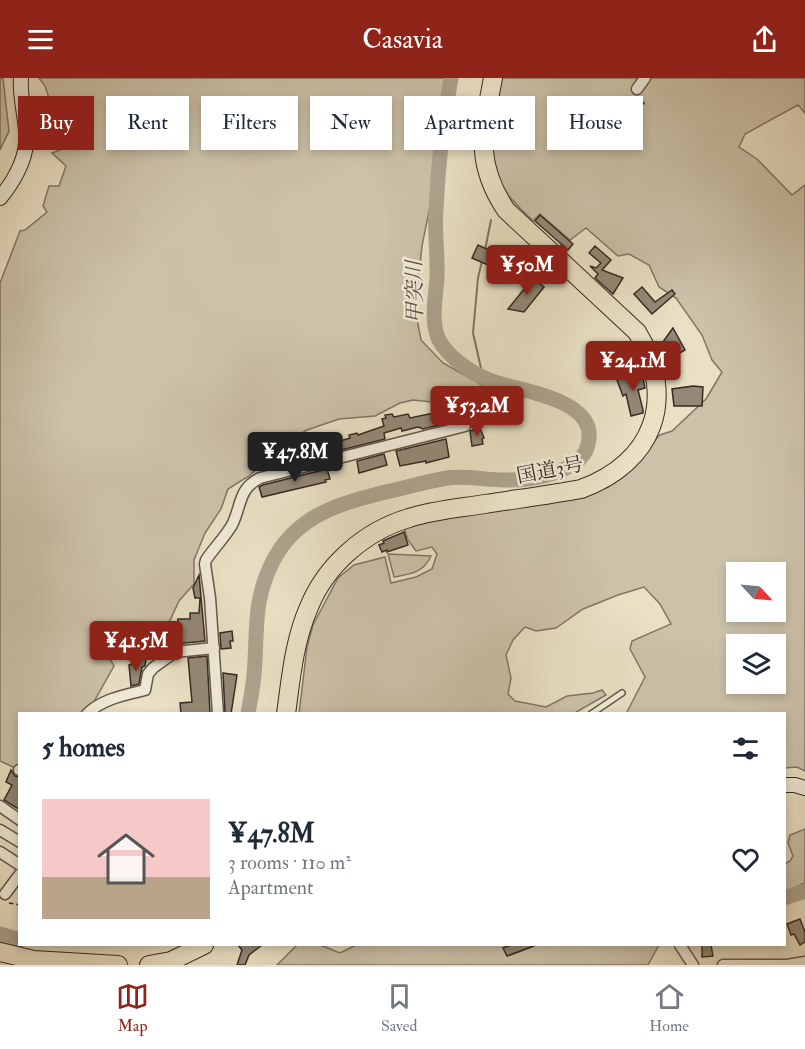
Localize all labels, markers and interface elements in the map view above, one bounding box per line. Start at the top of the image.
icon: menu [24,23,57,56]
text: Casavia [362,23,443,56]
icon: share [748,23,781,56]
chip: Buy [18,96,94,150]
chip: Rent [106,96,189,150]
chip: Filters [201,96,298,150]
chip: New [310,96,392,150]
chip: Apartment [404,96,535,150]
chip: House [547,96,643,150]
pin: ¥50M [491,245,563,296]
text: ¥50M [500,252,554,277]
water label: 甲突川 [401,258,429,324]
pin: ¥24.1M [584,341,682,392]
text: ¥24.1M [600,348,666,373]
pin: ¥53.2M [428,386,526,437]
text: ¥53.2M [445,393,509,418]
pin: ¥47.8M [246,432,344,483]
text: ¥47.8M [262,439,328,464]
street label: 国道3号 [514,451,586,489]
north arrow [726,562,786,622]
map controls [726,562,786,694]
pin: ¥41.5M [87,621,185,672]
text: ¥41.5M [104,628,168,653]
button: layers [726,634,786,694]
text: 5 homes [42,732,125,764]
icon: filters [729,732,762,765]
text: ¥47.8M [228,818,315,850]
icon: home [90,823,162,895]
icon: heart [729,843,762,876]
text: 3 rooms · 110 m² [228,850,351,875]
text: Apartment [228,875,313,900]
tab: Map [116,980,149,1036]
tab: Saved [381,980,417,1036]
tab: Home [649,980,689,1036]

